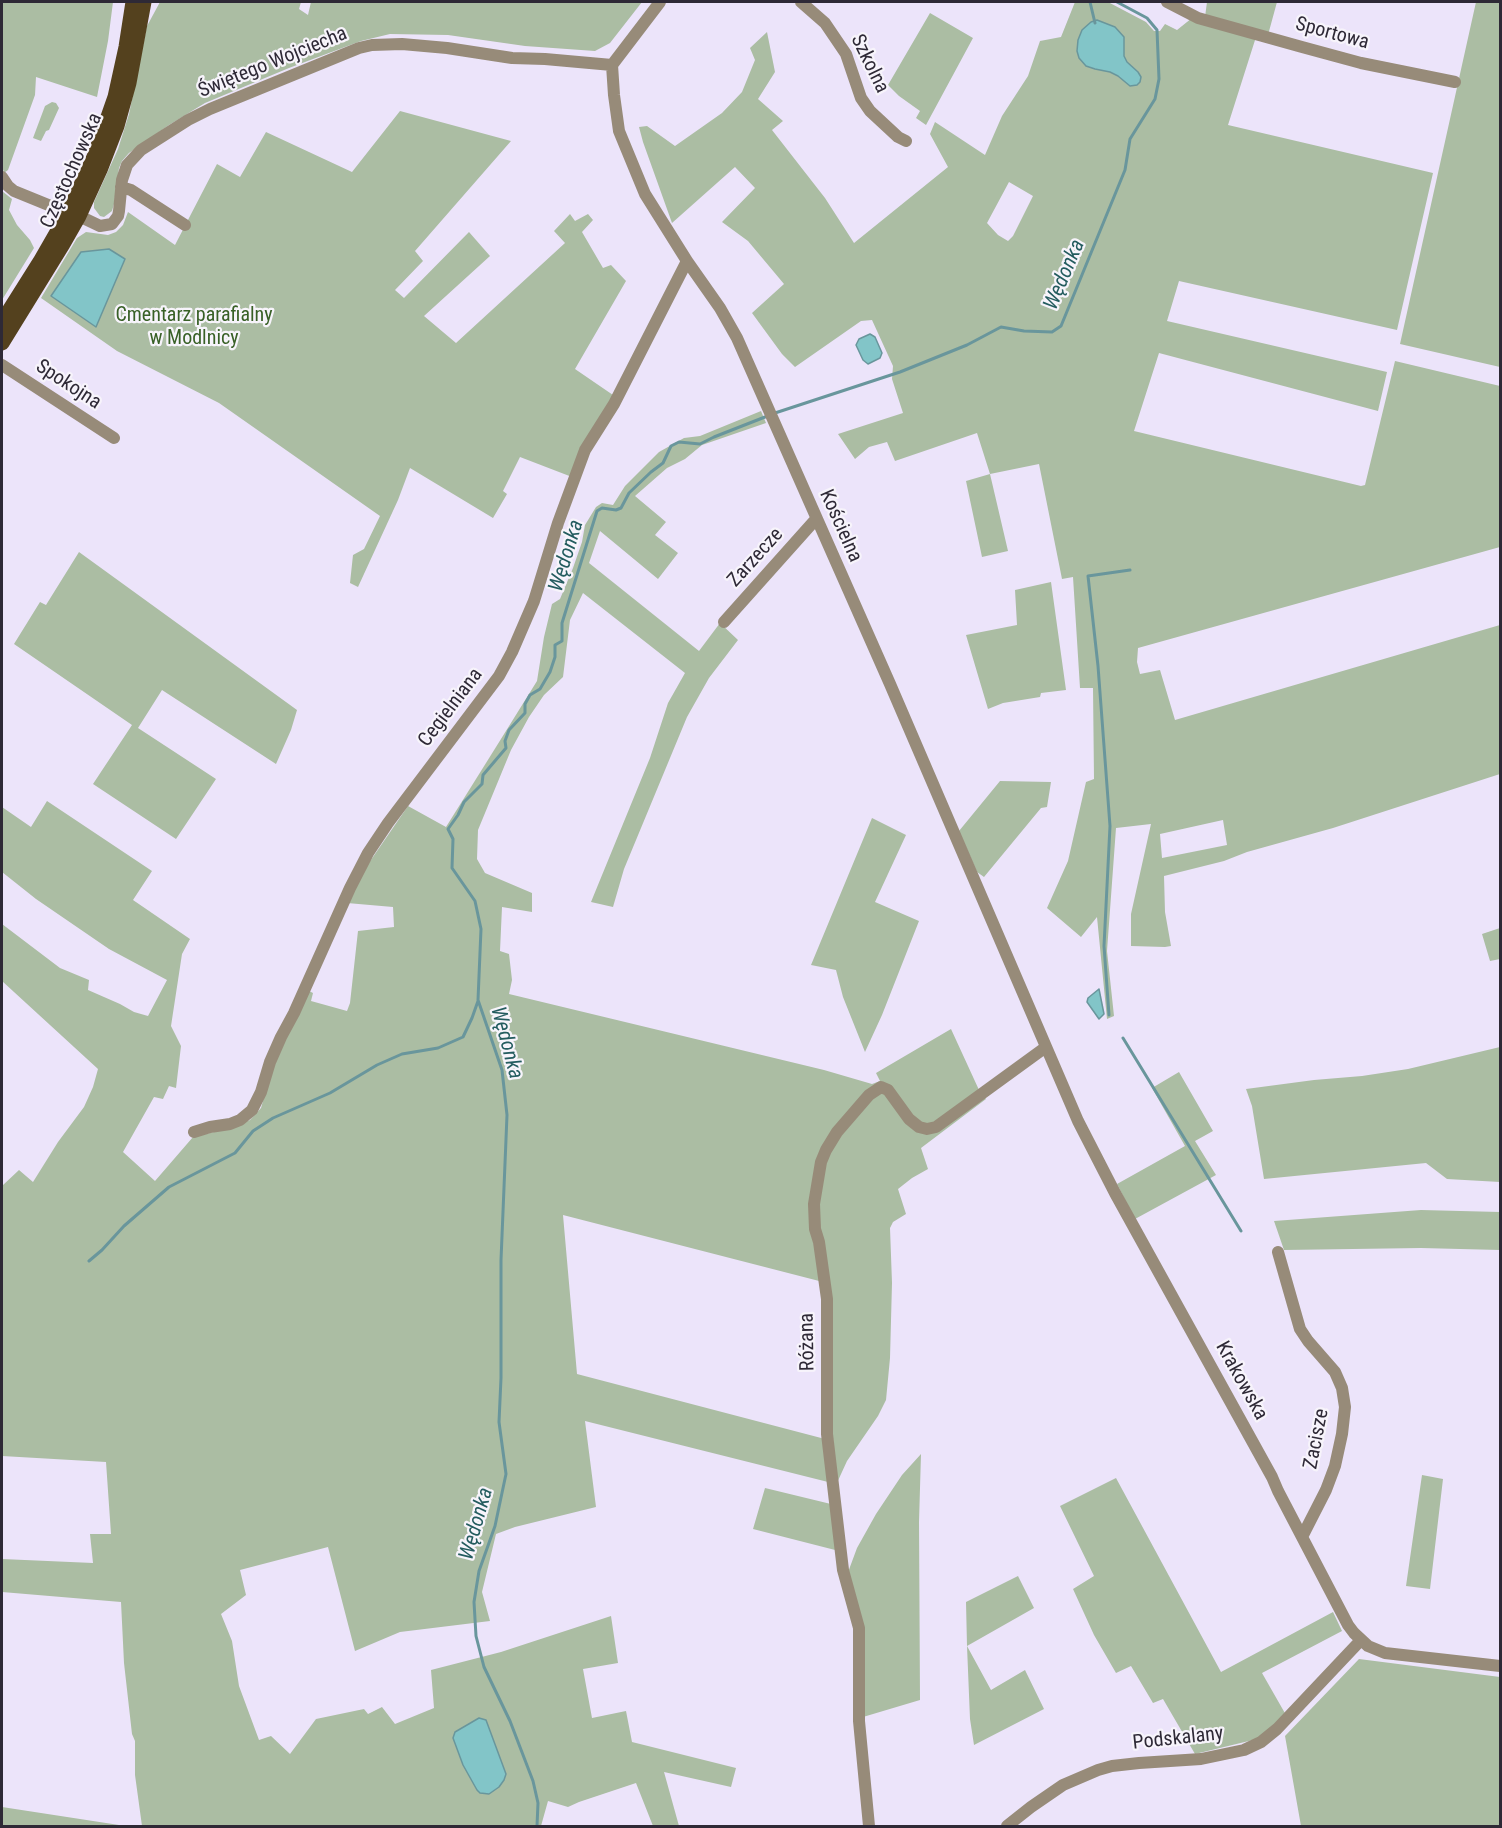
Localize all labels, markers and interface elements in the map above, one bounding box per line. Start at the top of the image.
street label: Sportowa [1293,13,1371,55]
street label: Świętego Wojciecha [195,22,351,104]
street label: Szkolna [845,31,893,97]
street label: Częstochowska [36,110,108,232]
water label: Wędonka [1039,236,1091,314]
park label: Cmentarz parafialny w Modlnicy [115,304,273,351]
street label: Spokojna [31,355,105,415]
street label: Kościelna [813,486,867,566]
water label: Wędonka [544,517,590,595]
street label: Zarzecze [723,523,789,593]
street label: Cegielniana [414,664,488,752]
water label: Wędonka [484,1004,528,1082]
street label: Różana [795,1313,821,1371]
street label: Krakowska [1210,1338,1272,1424]
street label: Zacisze [1299,1407,1335,1471]
water label: Wędonka [455,1485,499,1563]
street label: Podskalany [1132,1722,1224,1756]

